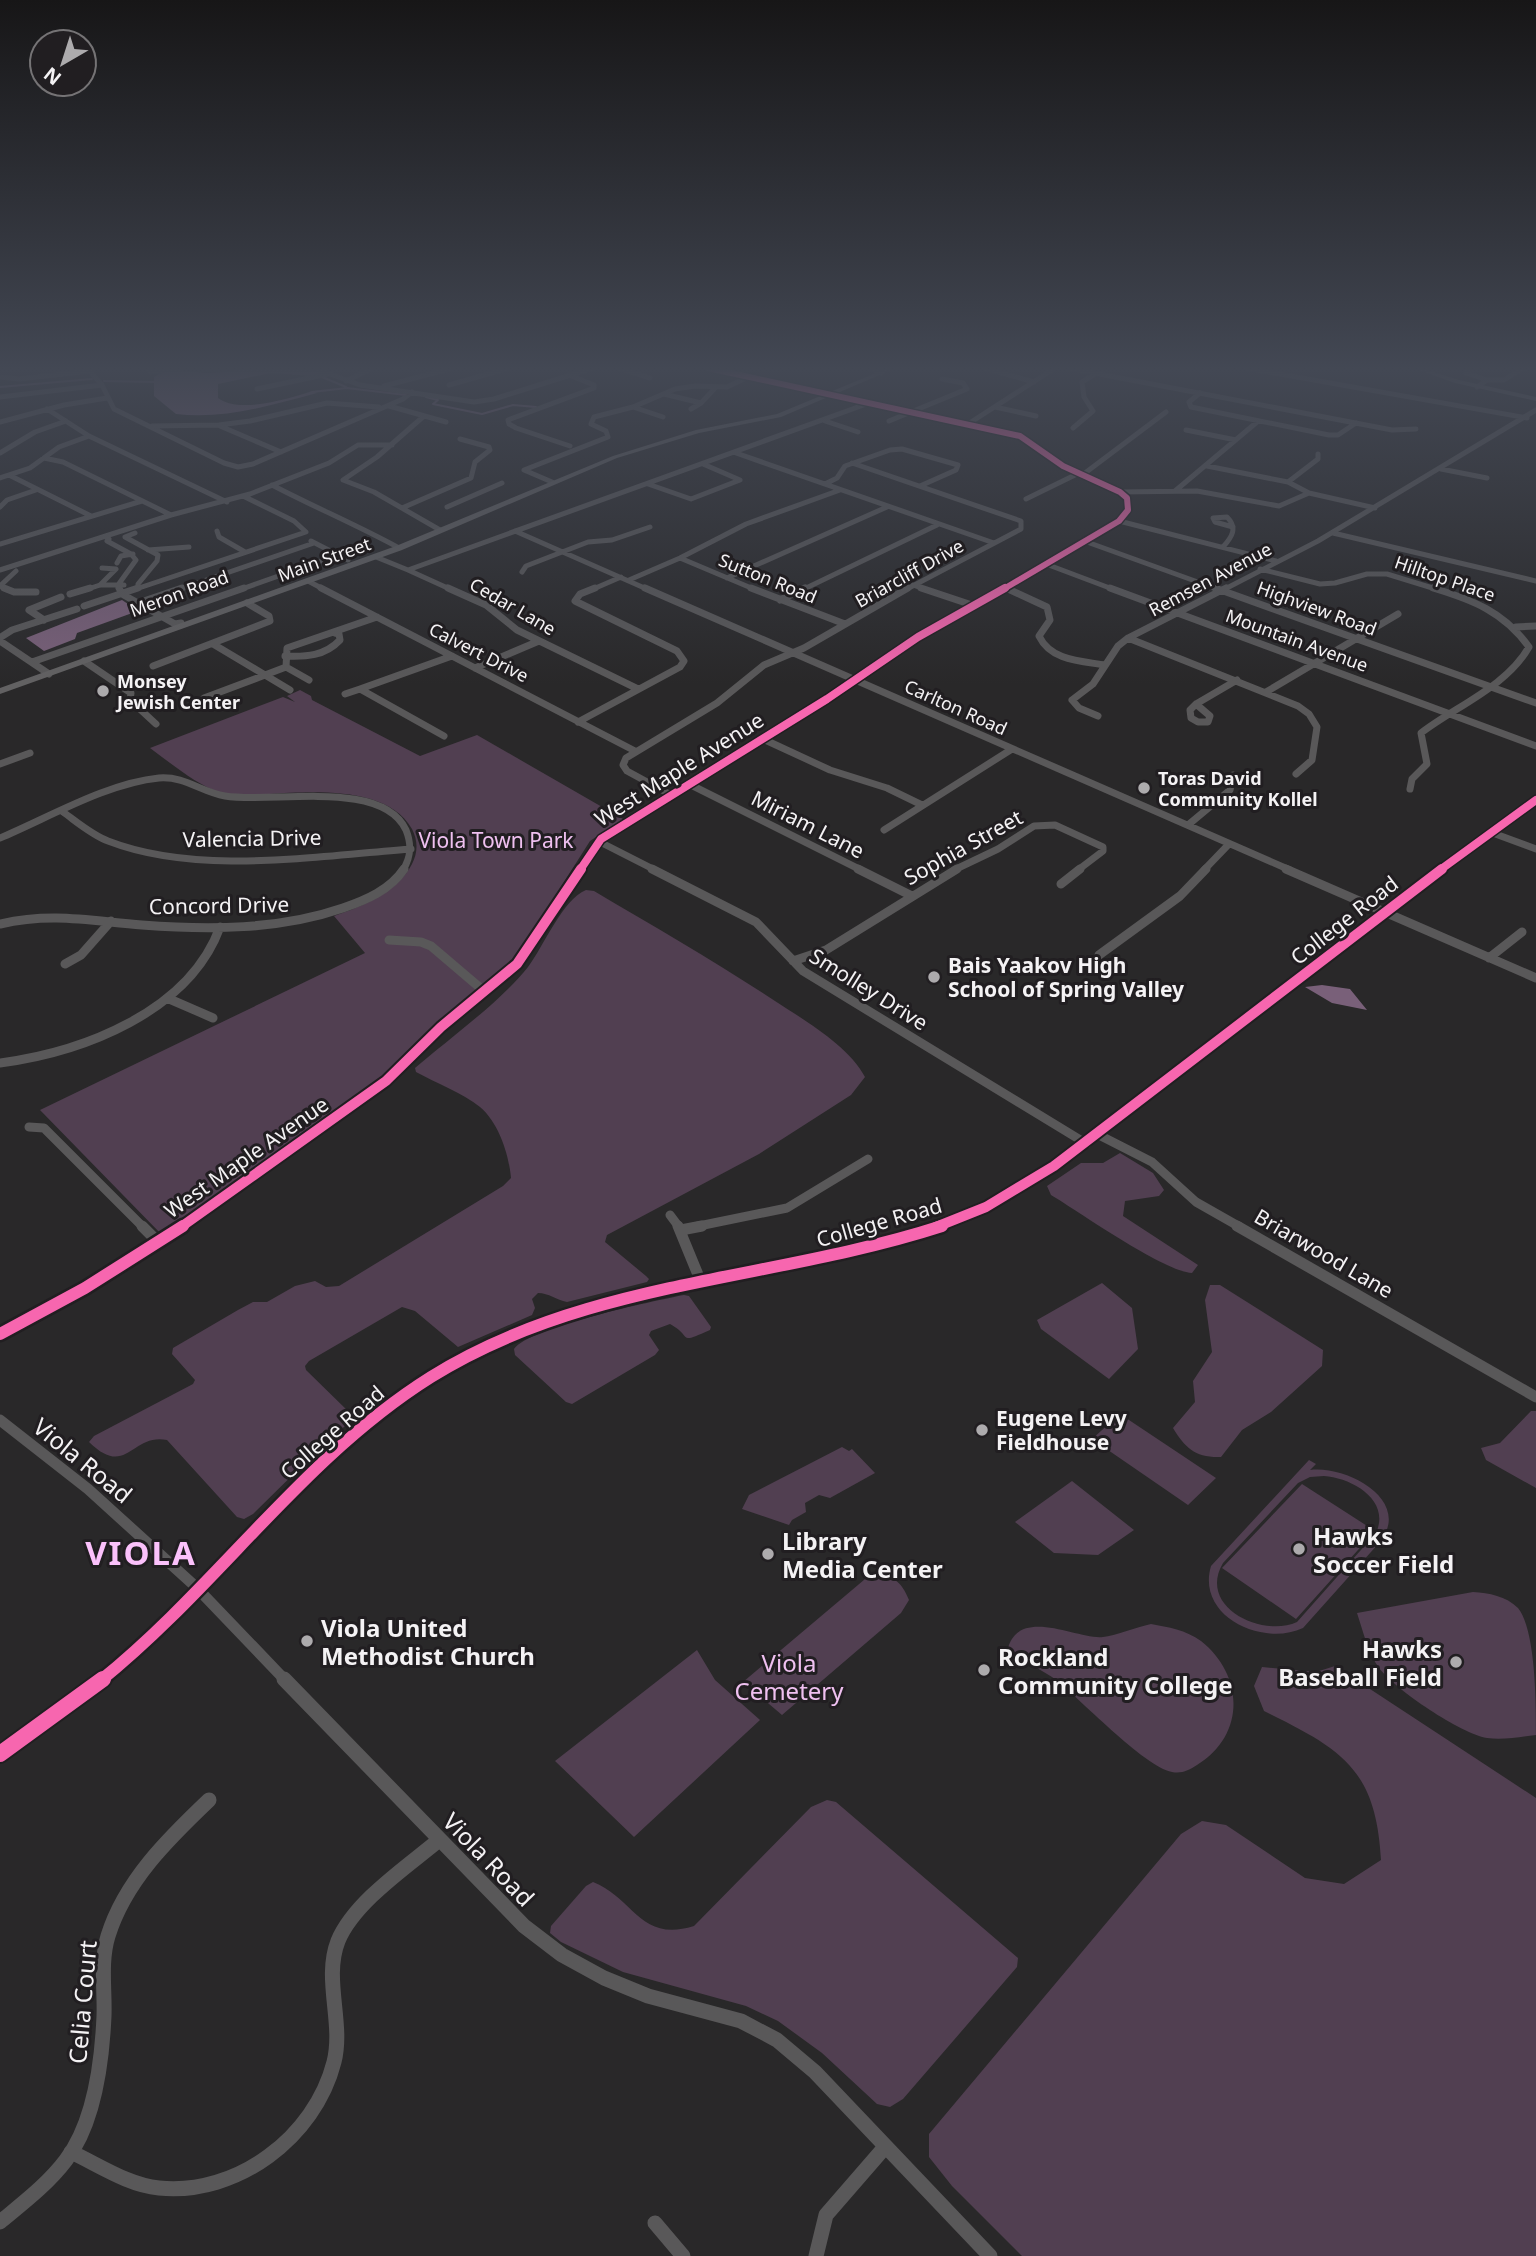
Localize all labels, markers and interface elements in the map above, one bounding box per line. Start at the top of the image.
north arrow [28,28,98,98]
text: N [38,61,66,91]
street label: Main Street [274,531,374,587]
street label: Briarcliff Drive [851,533,967,613]
street label: Remsen Avenue [1144,536,1276,622]
street label: Sutton Road [715,547,821,609]
street label: Hilltop Place [1392,550,1498,606]
street label: Meron Road [126,564,232,622]
street label: Cedar Lane [466,572,560,640]
street label: Highview Road [1254,575,1380,641]
street label: Mountain Avenue [1223,603,1371,677]
street label: Calvert Drive [425,617,533,687]
place label: Monsey Jewish Center [115,669,240,714]
street label: Carlton Road [901,674,1011,740]
marker: Monsey Jewish Center [95,683,111,699]
street label: West Maple Avenue [589,706,769,832]
place label: Toras David Community Kollel [1158,766,1318,811]
marker: Toras David Community Kollel [1136,780,1152,796]
street label: Miriam Lane [747,784,869,864]
street label: Sophia Street [899,803,1028,891]
street label: Valencia Drive [182,823,322,853]
park label: Viola Town Park [418,826,574,854]
street label: College Road [1284,869,1404,971]
street label: Concord Drive [149,890,289,920]
street label: Smolley Drive [805,942,933,1036]
place label: Bais Yaakov High School of Spring Valley [948,951,1184,1003]
marker: Bais Yaakov High School of Spring Valley [926,969,942,985]
street label: West Maple Avenue [158,1090,334,1224]
street label: College Road [813,1191,945,1253]
street label: Briarwood Lane [1249,1202,1399,1304]
street label: College Road [274,1379,390,1485]
place label: Eugene Levy Fieldhouse [996,1404,1127,1456]
street label: Viola Road [26,1410,140,1510]
marker: Eugene Levy Fieldhouse [974,1422,990,1438]
place label: Hawks Soccer Field [1313,1519,1454,1580]
place label: Library Media Center [782,1524,943,1585]
district label: VIOLA [85,1530,197,1575]
marker: Hawks Soccer Field [1291,1541,1307,1557]
marker: Library Media Center [760,1546,776,1562]
place label: Viola United Methodist Church [321,1611,535,1672]
place label: Hawks Baseball Field [1278,1632,1442,1693]
marker: Viola United Methodist Church [299,1633,315,1649]
place label: Rockland Community College [998,1640,1232,1701]
park label: Viola Cemetery [734,1646,844,1707]
marker: Hawks Baseball Field [1448,1654,1464,1670]
marker: Rockland Community College [976,1662,992,1678]
street label: Viola Road [436,1805,542,1913]
street label: Celia Court [60,1939,104,2065]

